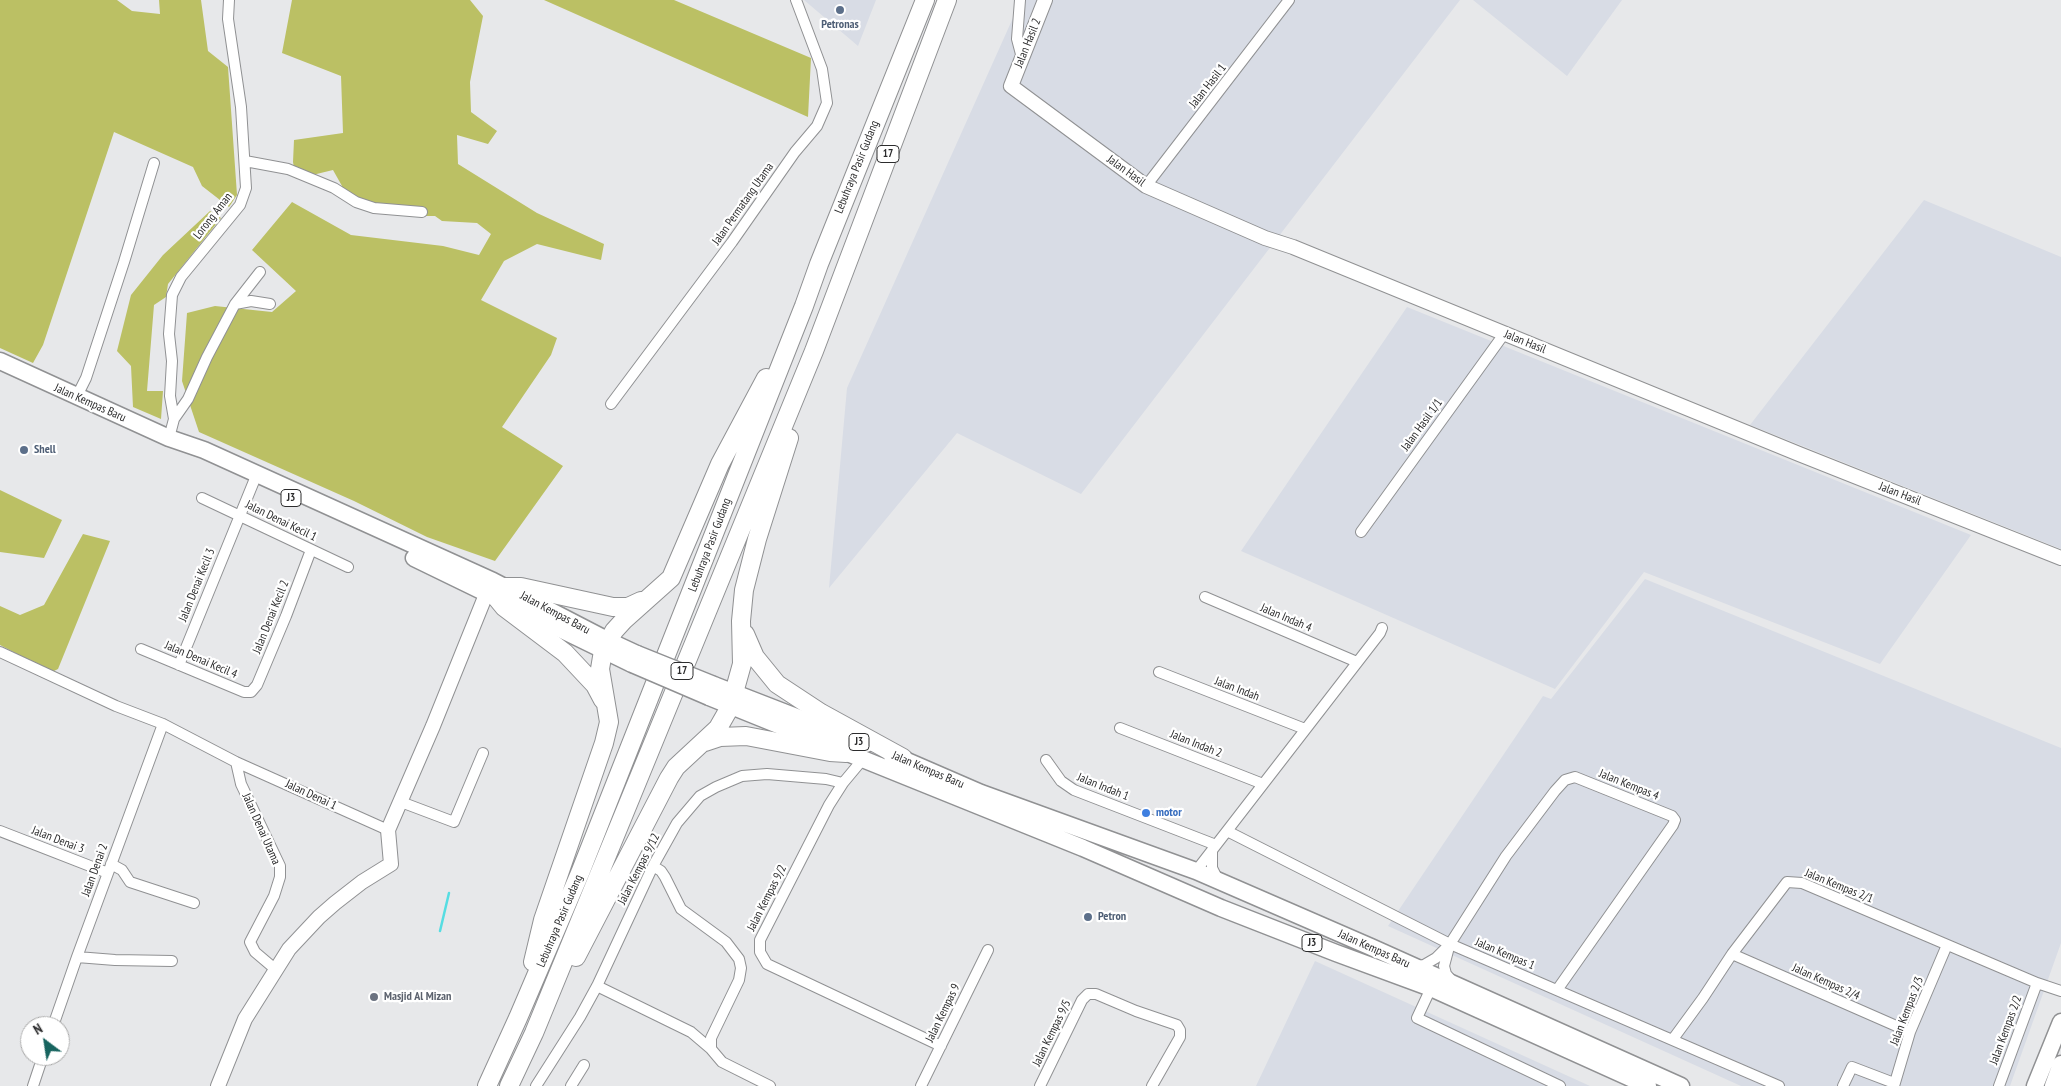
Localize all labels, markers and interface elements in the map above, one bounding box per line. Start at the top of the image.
marker: Petronas [834,4,846,16]
street label: Jalan Hasil 2 [1012,16,1044,70]
place label: Petronas [821,18,859,32]
street label: Jalan Hasil 1 [1186,61,1230,111]
street label: Lebuhraya Pasir Gudang [832,118,882,216]
road number: 17 [877,146,899,162]
street label: Jalan Hasil [1104,152,1148,190]
street label: Jalan Permatang Utama [709,160,777,248]
street label: Lorong Aman [191,190,235,242]
street label: Jalan Hasil [1502,327,1548,357]
street label: Jalan Kempas Baru [52,381,128,425]
street label: Jalan Hasil 1/1 [1398,396,1446,454]
place label: Shell [34,443,56,457]
marker: Shell [18,444,30,456]
street label: Jalan Hasil [1877,479,1923,509]
road number: J3 [281,489,301,506]
street label: Lebuhraya Pasir Gudang [686,496,734,594]
street label: Jalan Denai Kecil 1 [243,498,319,544]
street label: Jalan Denai Kecil 3 [176,546,218,624]
street label: Jalan Denai Kecil 2 [250,578,292,656]
street label: Jalan Kempas Baru [518,589,592,637]
street label: Jalan Indah 4 [1258,601,1314,635]
street label: Jalan Denai Kecil 4 [163,638,239,682]
road number: 17 [671,662,693,679]
street label: Jalan Indah [1213,674,1261,704]
street label: Jalan Indah 2 [1168,727,1224,761]
road number: J3 [849,734,869,750]
street label: Jalan Kempas Baru [890,748,966,792]
street label: Jalan Kempas 4 [1597,766,1661,804]
street label: Jalan Indah 1 [1075,770,1131,804]
street label: Jalan Denai 1 [283,777,339,813]
street label: Jalan Denai Utama [239,791,283,867]
place label: motor [1156,806,1182,820]
marker: motor [1140,807,1152,819]
street label: Jalan Denai 3 [30,823,86,857]
street label: Jalan Kempas 9/12 [615,831,663,907]
street label: Jalan Denai 2 [79,842,111,898]
street label: Jalan Kempas 9/2 [744,863,790,933]
street label: Jalan Kempas 2/1 [1803,866,1875,906]
street label: Lebuhraya Pasir Gudang [534,873,586,969]
place label: Petron [1098,910,1126,924]
marker: Petron [1082,911,1094,923]
street label: Jalan Kempas Baru [1336,927,1412,971]
road number: J3 [1302,934,1322,951]
street label: Jalan Kempas 1 [1473,935,1537,973]
street label: Jalan Kempas 2/4 [1790,961,1862,1003]
street label: Jalan Kempas 2/3 [1887,975,1927,1047]
street label: Jalan Kempas 9 [923,981,963,1045]
place label: Masjid Al Mizan [384,990,451,1004]
marker: Masjid Al Mizan [368,991,380,1003]
street label: Jalan Kempas 2/2 [1987,994,2025,1066]
street label: Jalan Kempas 9/5 [1030,997,1074,1069]
north arrow [20,1016,70,1066]
text: N [30,1019,46,1039]

